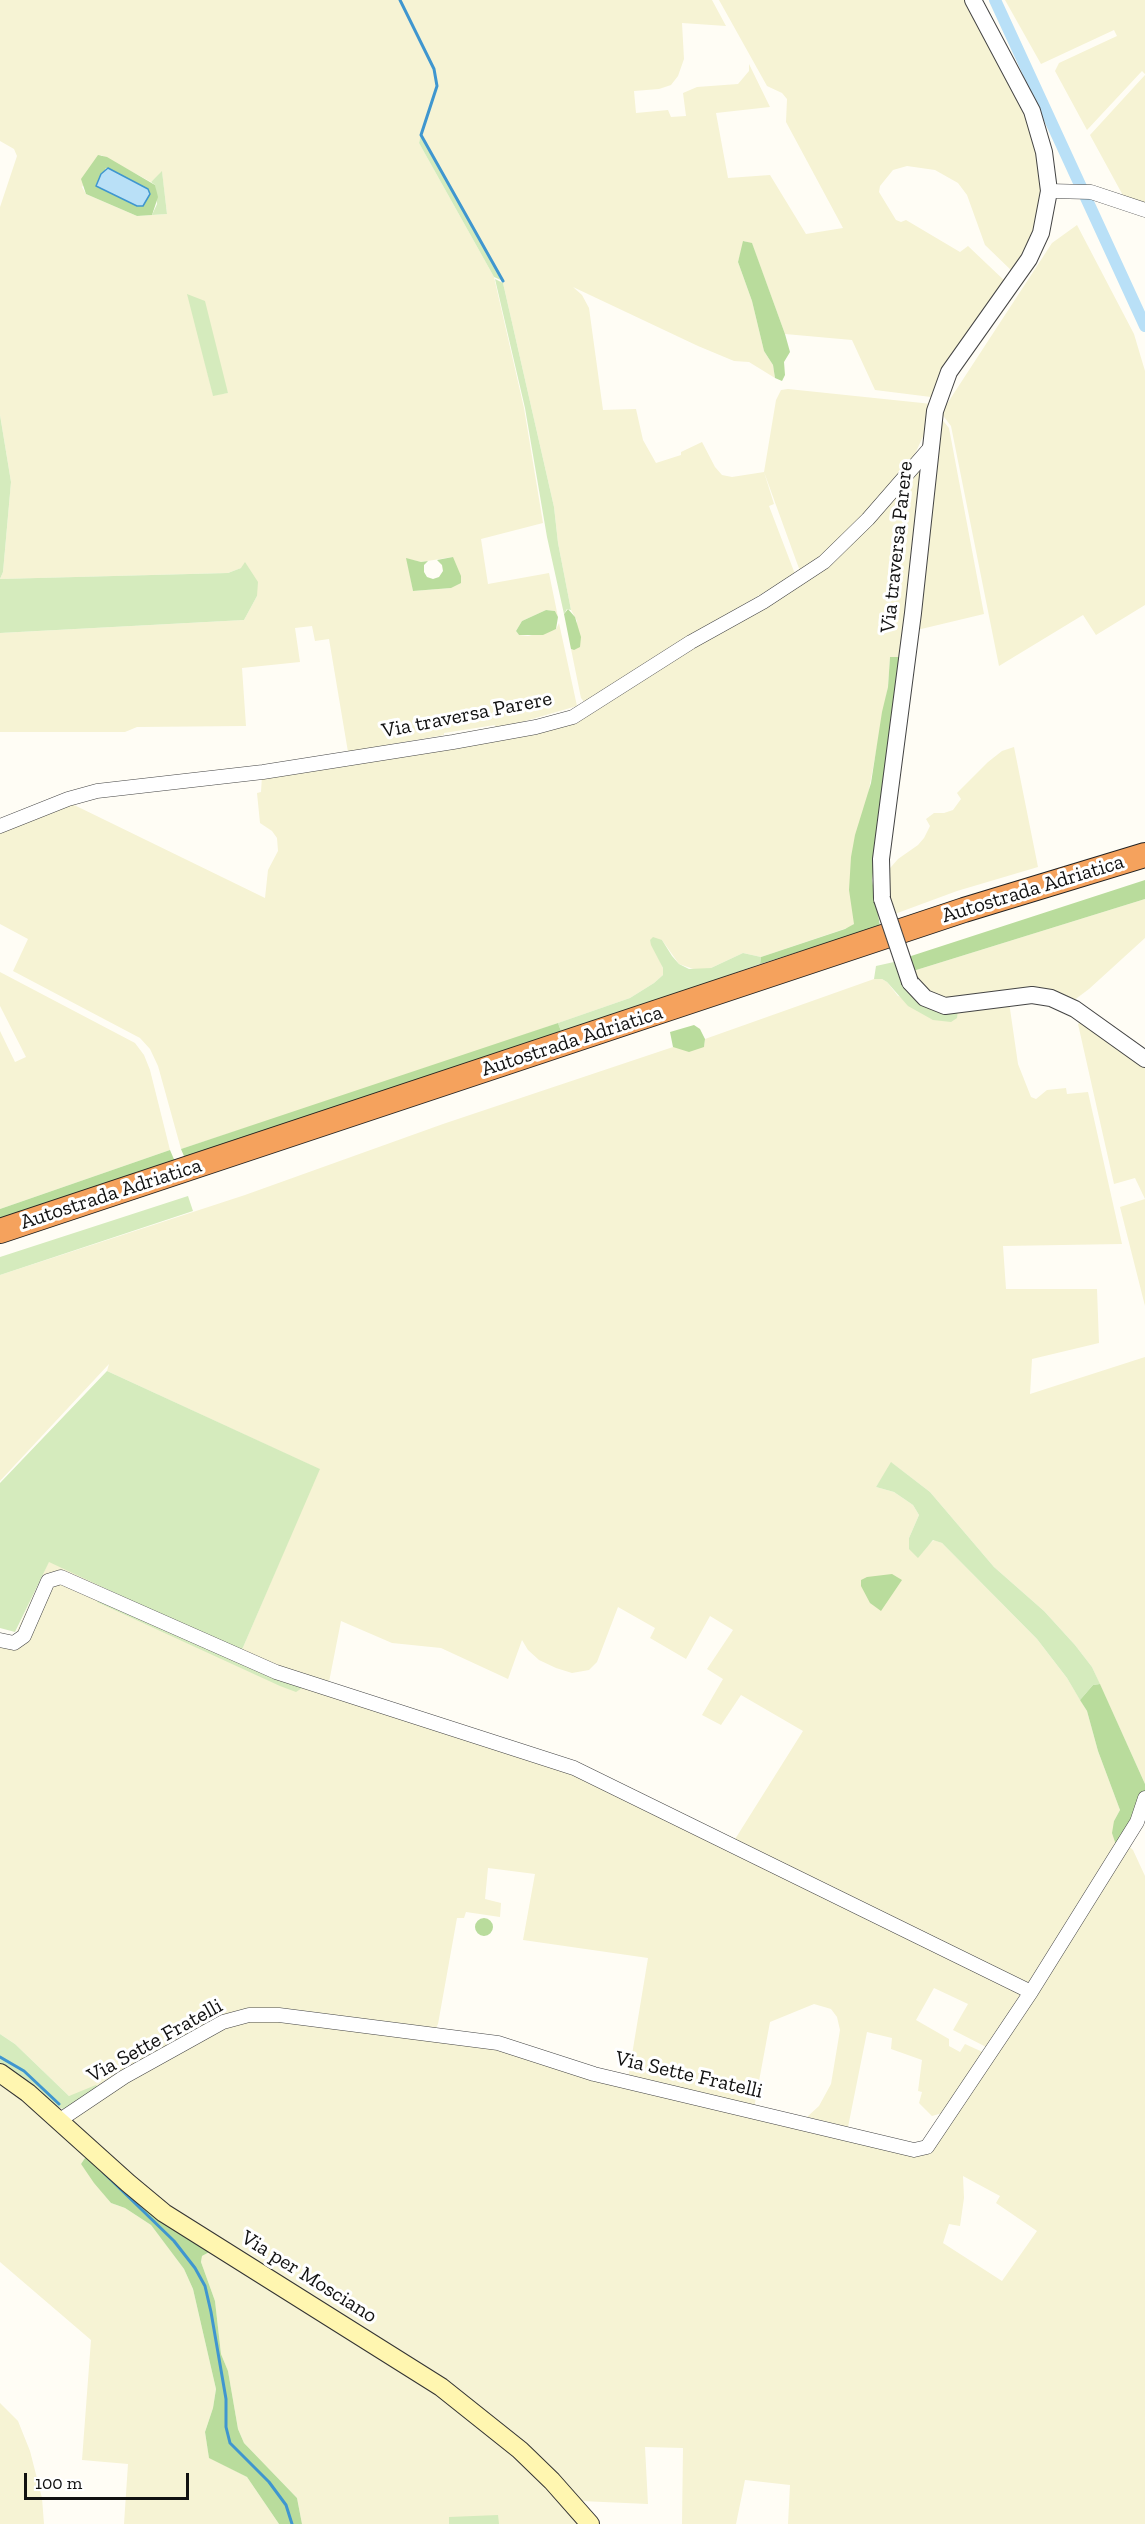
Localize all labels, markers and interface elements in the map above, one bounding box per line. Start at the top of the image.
street label: Via traversa Parere [875,460,919,634]
street label: Via traversa Parere [380,686,554,744]
street label: Autostrada Adriatica [939,849,1127,929]
street label: Autostrada Adriatica [478,1000,666,1082]
street label: Autostrada Adriatica [17,1153,205,1235]
street label: Via Sette Fratelli [83,1993,227,2089]
street label: Via Sette Fratelli [613,2046,765,2104]
street label: Via per Mosciano [236,2225,382,2329]
scale bar [27,2461,192,2499]
text: 100 m [35,2472,82,2494]

